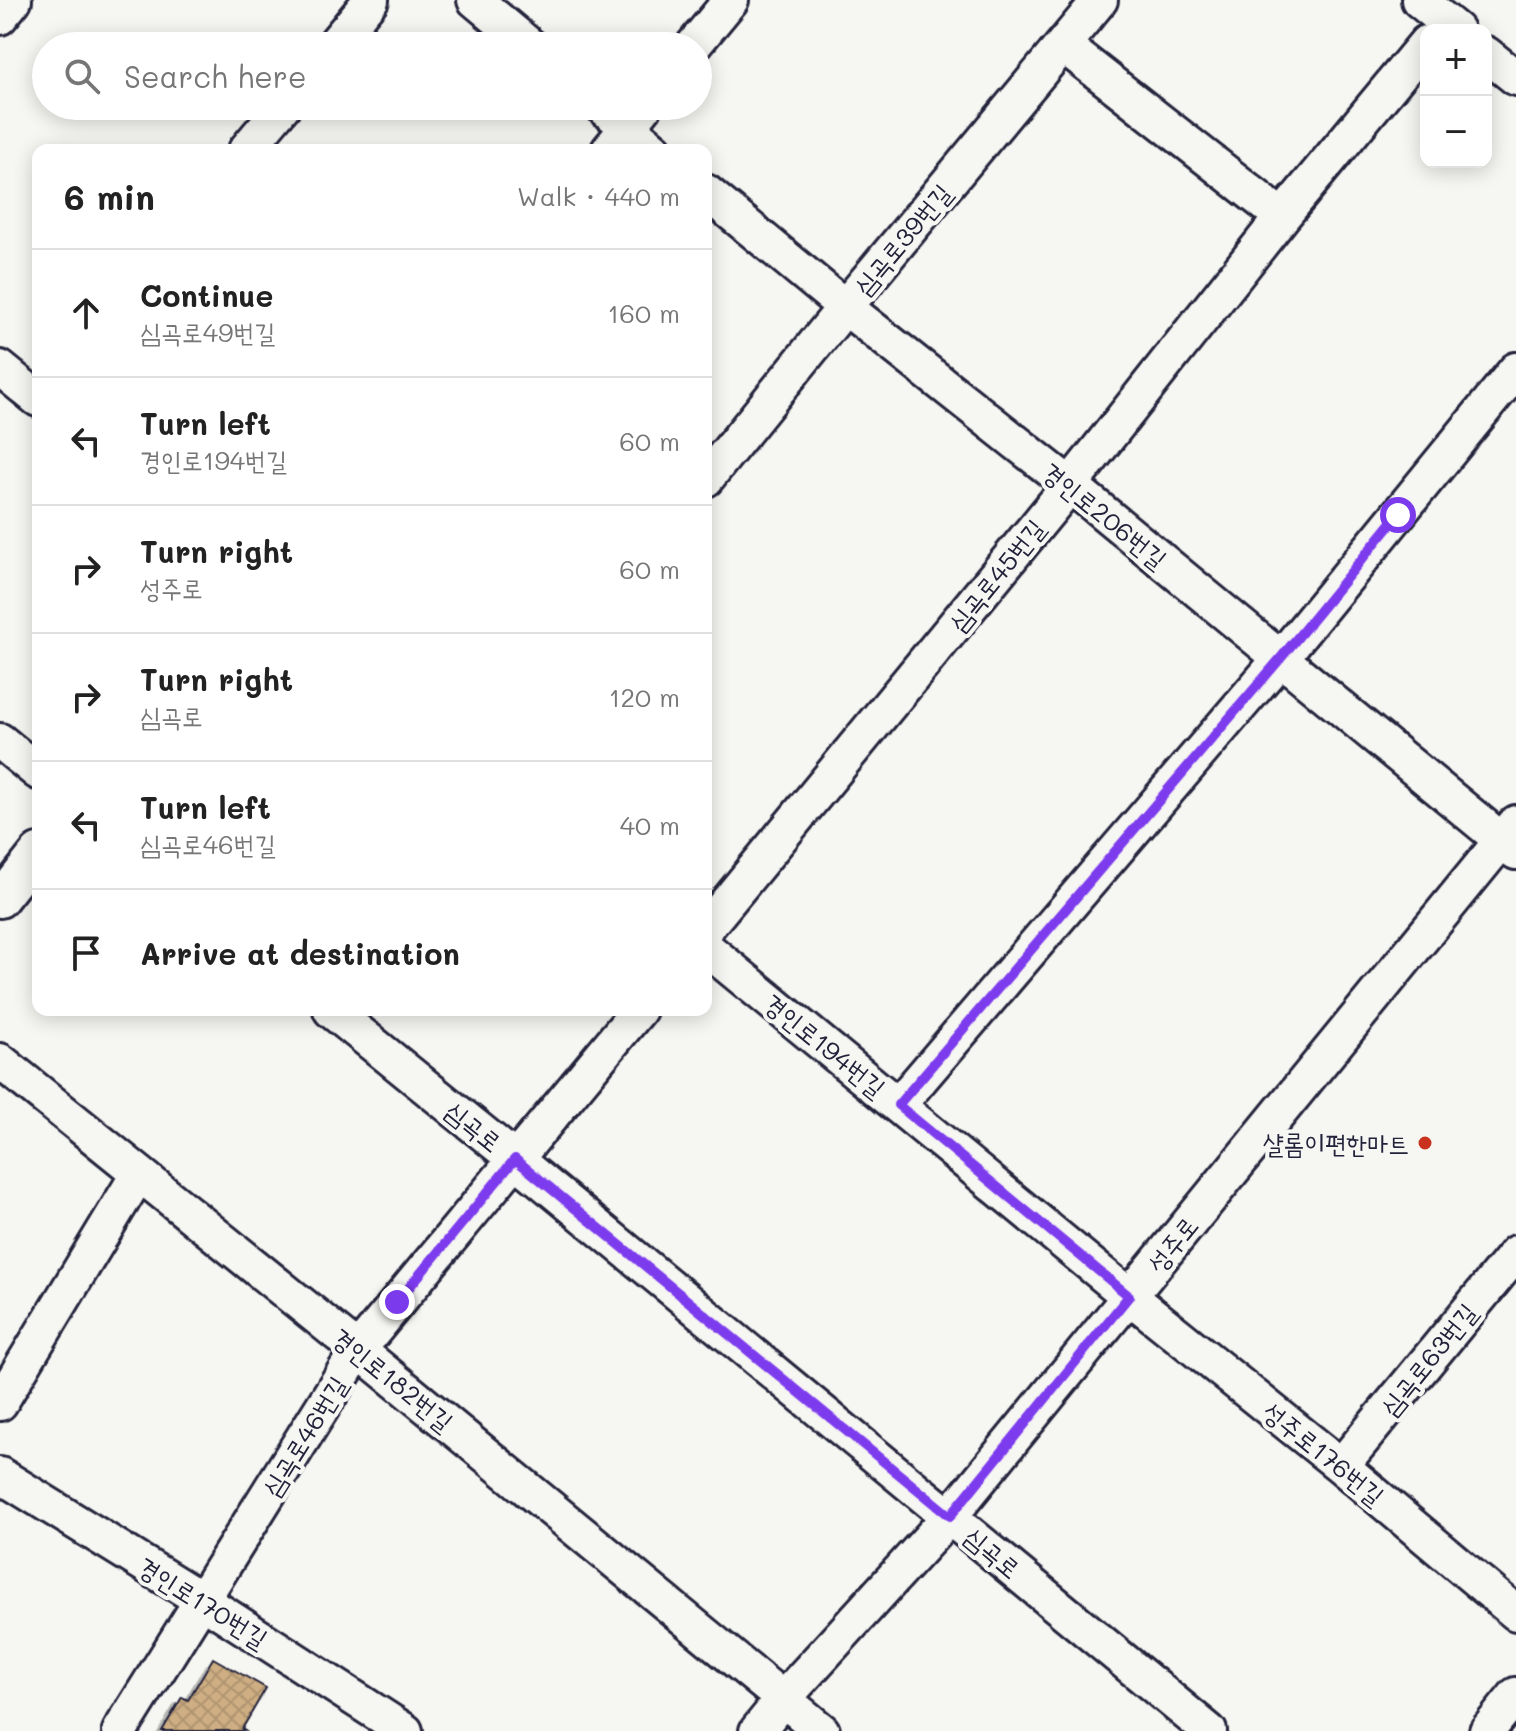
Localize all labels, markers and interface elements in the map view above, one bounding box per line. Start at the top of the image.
map controls [1420,24,1492,168]
button: + [1420,24,1492,96]
search box [32,32,712,120]
icon: search [60,54,104,98]
text: Search here [124,56,307,96]
button: − [1420,96,1492,168]
text: 6 min [64,174,155,219]
street label: 심곡로39번길 [846,176,959,302]
text: Walk · 440 m [517,179,680,213]
text: Continue [140,275,273,315]
icon: ahead [64,291,108,335]
text: 160 m [608,296,680,330]
text: 심곡로49번길 [140,315,275,349]
text: Turn left [140,403,271,443]
icon: left [64,419,108,463]
text: 60 m [619,424,680,458]
text: 경인로194번길 [140,443,287,477]
street label: 경인로206번길 [1036,454,1174,576]
route start [1380,497,1416,533]
street label: 심곡로45번길 [940,512,1052,638]
text: Turn right [140,531,293,571]
icon: right [64,547,108,591]
text: 60 m [619,552,680,586]
text: 성주로 [140,571,203,605]
text: Turn right [140,659,293,699]
icon: right [64,675,108,719]
text: 120 m [609,680,680,714]
text: 심곡로 [140,699,203,733]
text: Turn left [140,787,271,827]
icon: left [64,803,108,847]
text: 40 m [620,808,680,842]
text: 심곡로46번길 [140,827,276,861]
icon: arrive [64,931,108,975]
text: Arrive at destination [140,933,460,973]
street label: 경인로194번길 [757,986,893,1104]
street label: 심곡로 [439,1093,509,1159]
place label: 샬롬이편한마트 [1263,1126,1409,1160]
marker: 샬롬이편한마트 [1416,1134,1434,1152]
street label: 성주로 [1139,1209,1205,1279]
route end [379,1284,415,1320]
street label: 심곡로63번길 [1372,1296,1484,1422]
street label: 경인로182번길 [325,1320,461,1438]
street label: 심곡로46번길 [254,1369,354,1502]
street label: 성주로176번길 [1256,1394,1392,1512]
street label: 심곡로 [958,1519,1028,1585]
street label: 경인로170번길 [132,1549,274,1655]

